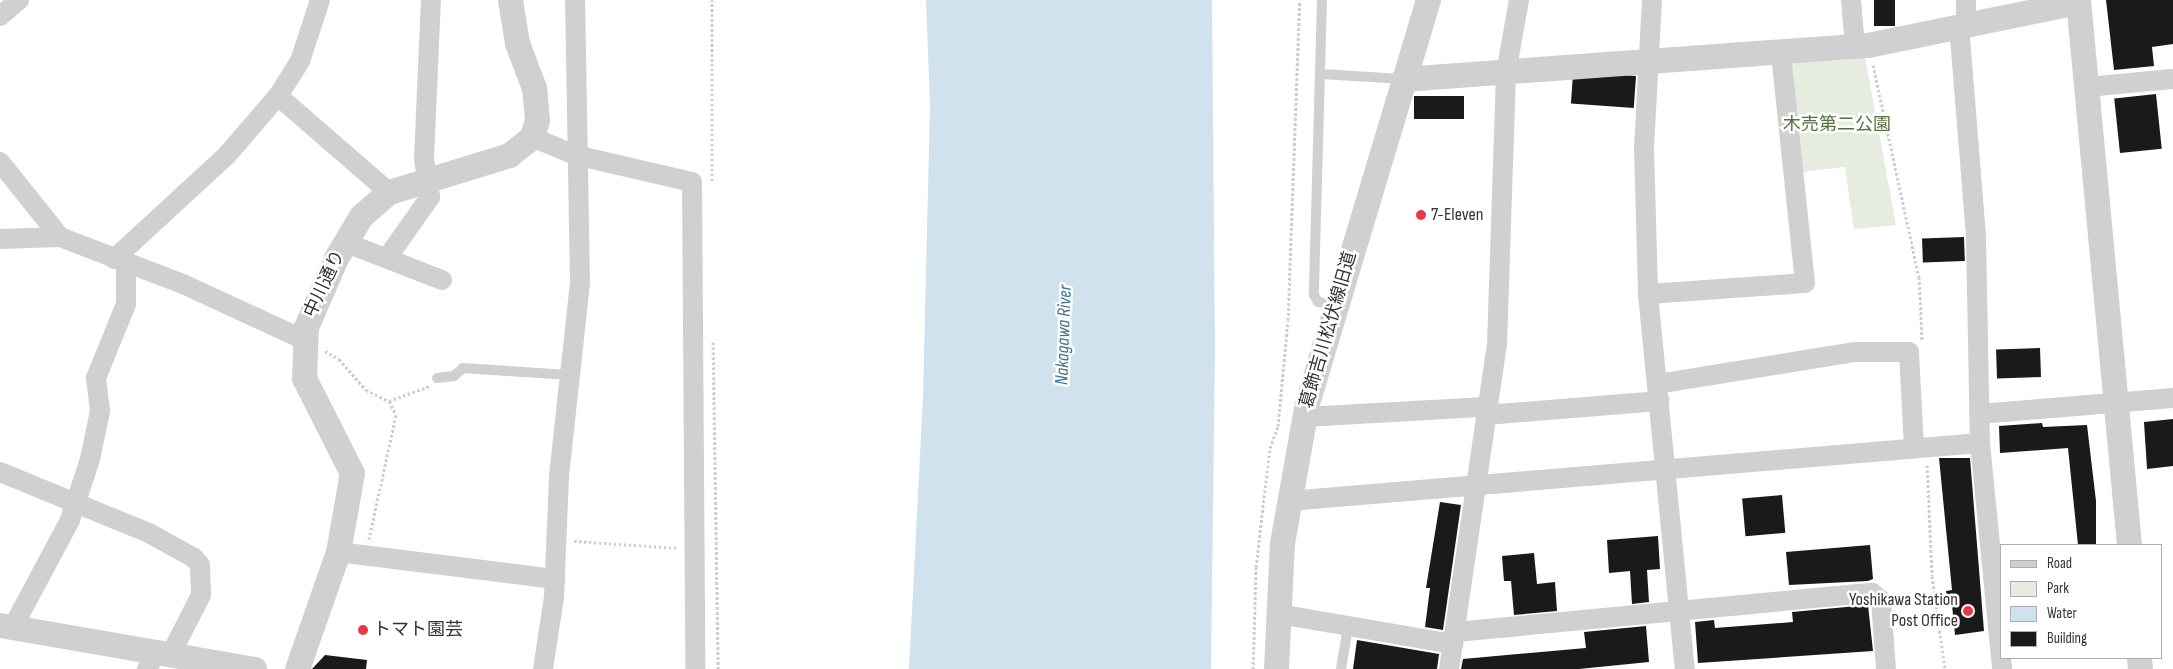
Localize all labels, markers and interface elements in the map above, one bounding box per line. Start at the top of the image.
park label: 木売第二公園 [1783,114,1891,136]
place label: 7-Eleven [1431,204,1484,226]
marker: 7-Eleven [1415,209,1427,221]
street label: 中川通り [300,247,350,321]
street label: 葛飾吉川松伏線旧道 [1296,249,1362,411]
water label: Nakagawa River [1051,285,1077,385]
legend [2000,544,2163,659]
text: Road [2047,554,2072,573]
text: Park [2047,579,2069,598]
place label: Yoshikawa Station Post Office [1849,590,1958,632]
text: Water [2047,604,2077,623]
marker: Yoshikawa Station Post Office [1962,605,1974,617]
place label: トマト園芸 [373,619,463,641]
marker: トマト園芸 [357,624,369,636]
text: Building [2047,629,2087,648]

